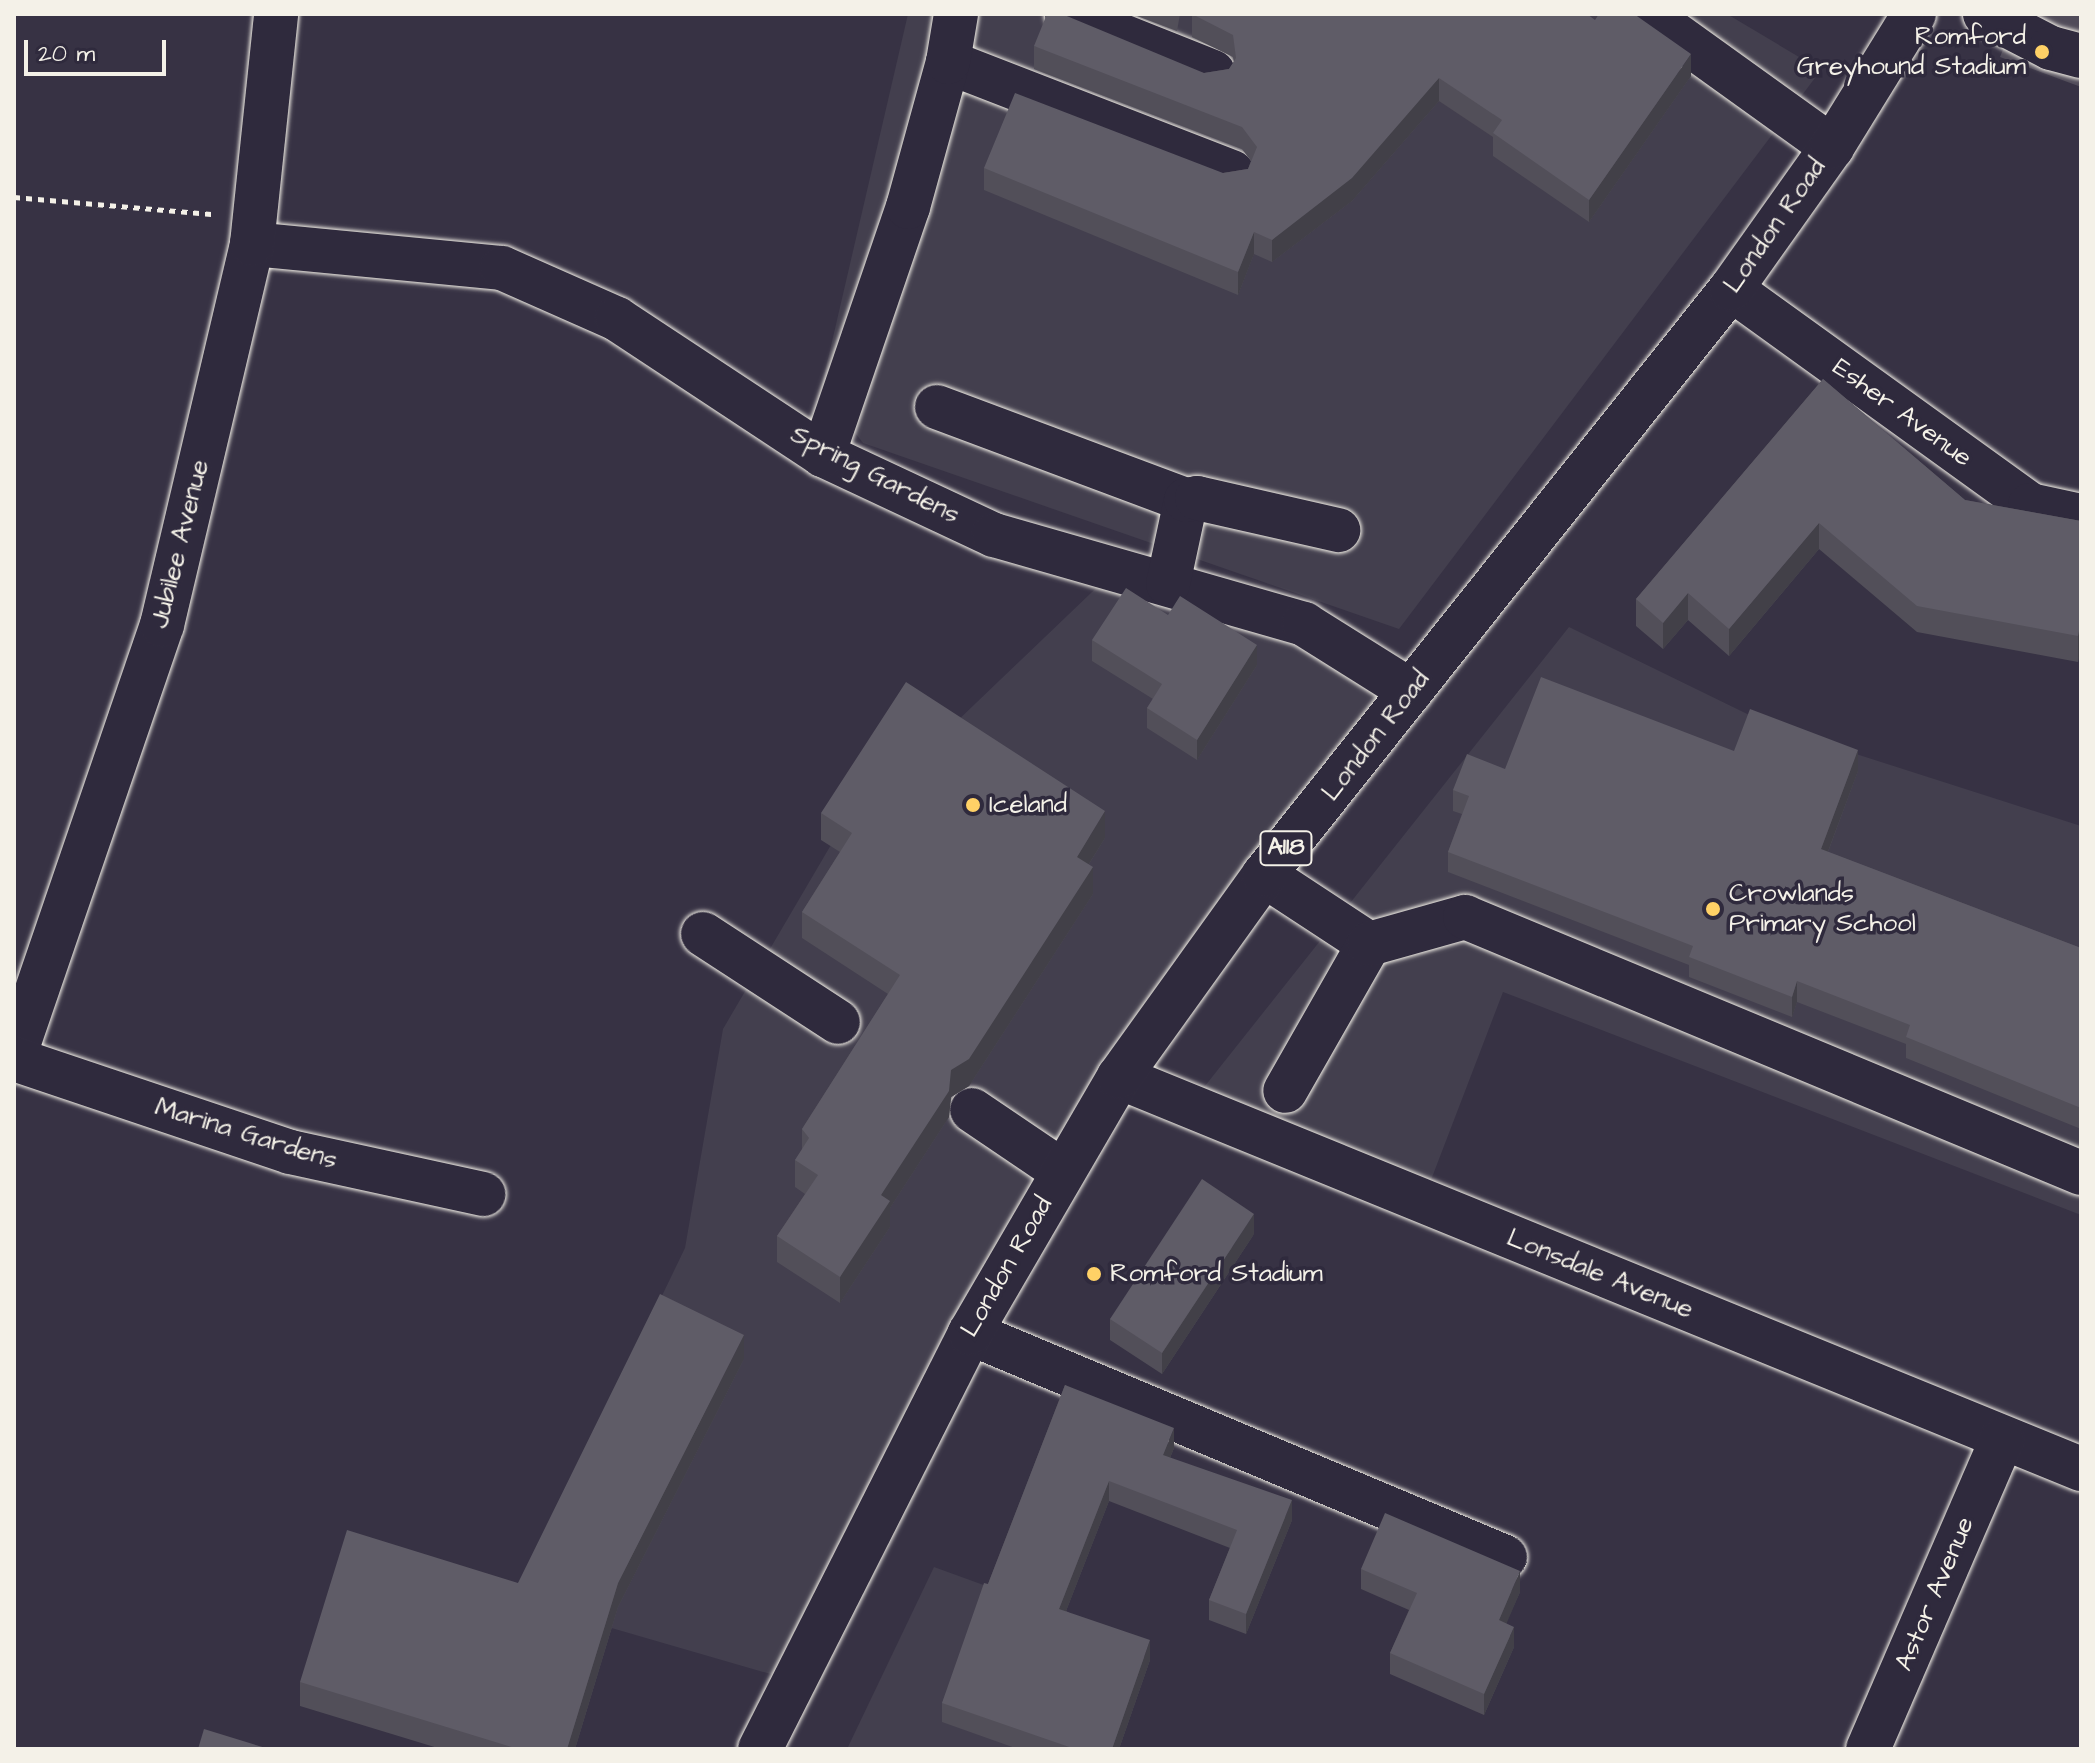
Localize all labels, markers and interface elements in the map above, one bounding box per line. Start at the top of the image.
place label: Romford Greyhound Stadium [1797,21,2026,82]
scale bar [28,24,170,74]
text: 20 m [38,37,95,71]
marker: Romford Greyhound Stadium [2033,43,2051,61]
street label: London Road [1717,153,1833,299]
street label: Esher Avenue [1826,352,1978,474]
street label: Spring Gardens [785,419,965,531]
street label: Jubilee Avenue [144,456,216,632]
street label: London Road [1315,665,1437,807]
place label: Iceland [989,789,1067,821]
marker: Iceland [964,796,982,814]
road number: A118 [1258,828,1314,868]
place label: Crowlands Primary School [1729,878,1916,940]
marker: Crowlands Primary School [1704,900,1722,918]
street label: Marina Gardens [151,1091,341,1177]
street label: London Road [954,1191,1060,1343]
street label: Lonsdale Avenue [1502,1222,1698,1326]
place label: Romford Stadium [1110,1258,1323,1290]
marker: Romford Stadium [1085,1265,1103,1283]
street label: Astor Avenue [1889,1512,1981,1676]

